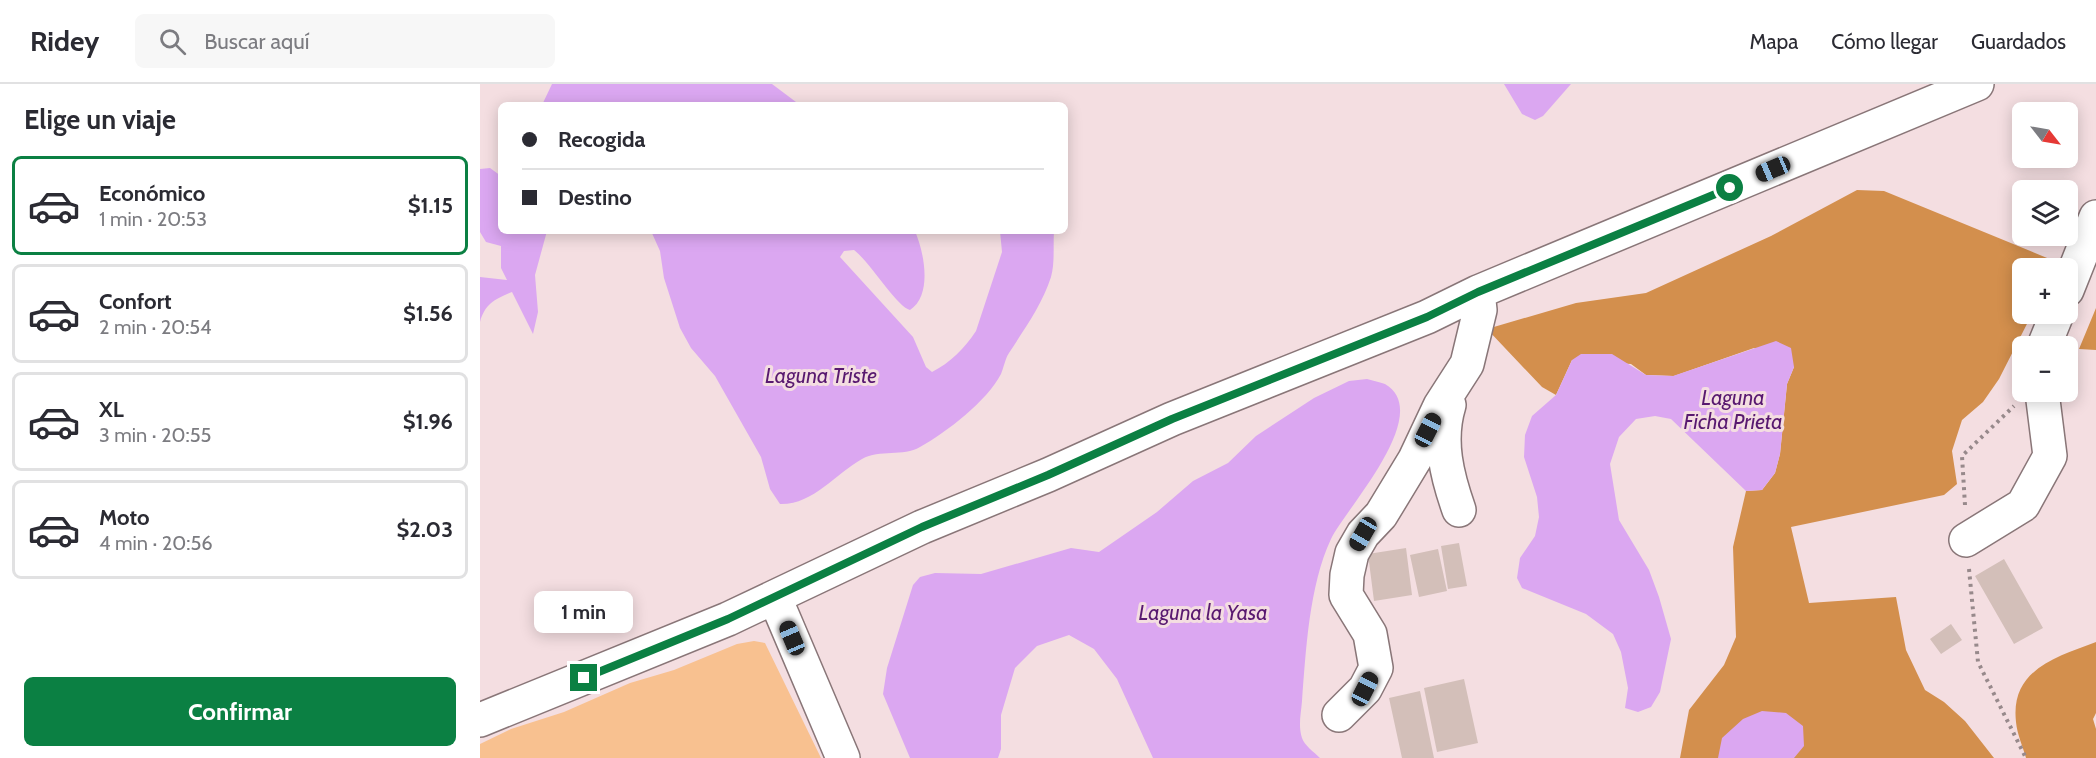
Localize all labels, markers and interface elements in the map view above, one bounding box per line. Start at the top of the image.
search box [135,14,555,68]
text: Ridey [30,24,99,58]
icon: search [156,25,189,58]
text: Buscar aquí [204,28,309,55]
text: Mapa [1750,29,1798,54]
text: Cómo llegar [1831,29,1938,54]
text: Guardados [1971,29,2066,54]
north arrow [2012,102,2078,168]
map controls [2012,102,2078,402]
text: Elige un viaje [24,103,176,136]
text: Recogida [558,126,645,153]
car [1753,154,1793,184]
route start [1716,174,1743,201]
icon: car [27,179,81,233]
text: Económico [99,180,205,207]
button: layers [2012,180,2078,246]
text: Destino [558,184,632,211]
text: $1.15 [408,192,453,219]
text: 1 min · 20:53 [99,207,207,231]
button: + [2012,258,2078,324]
icon: car [27,287,81,341]
text: Confort [99,288,172,315]
text: $1.56 [403,300,453,327]
text: 2 min · 20:54 [99,315,212,339]
button: − [2012,336,2078,402]
water label: Laguna Triste [765,363,877,388]
water label: Laguna Ficha Prieta [1683,385,1783,434]
icon: car [27,395,81,449]
text: XL [99,396,124,423]
text: $1.96 [403,408,453,435]
car [1412,410,1444,450]
text: 3 min · 20:55 [99,423,211,447]
icon: car [27,503,81,557]
text: Moto [99,504,150,531]
car [1346,514,1380,554]
text: $2.03 [397,516,453,543]
text: 4 min · 20:56 [99,531,213,555]
callout: 1 min [534,591,634,633]
text: 1 min [561,600,606,624]
water label: Laguna la Yasa [1139,600,1267,625]
car [777,618,807,658]
route end [570,664,597,691]
car [1349,669,1381,709]
button: Confirmar [24,677,456,746]

